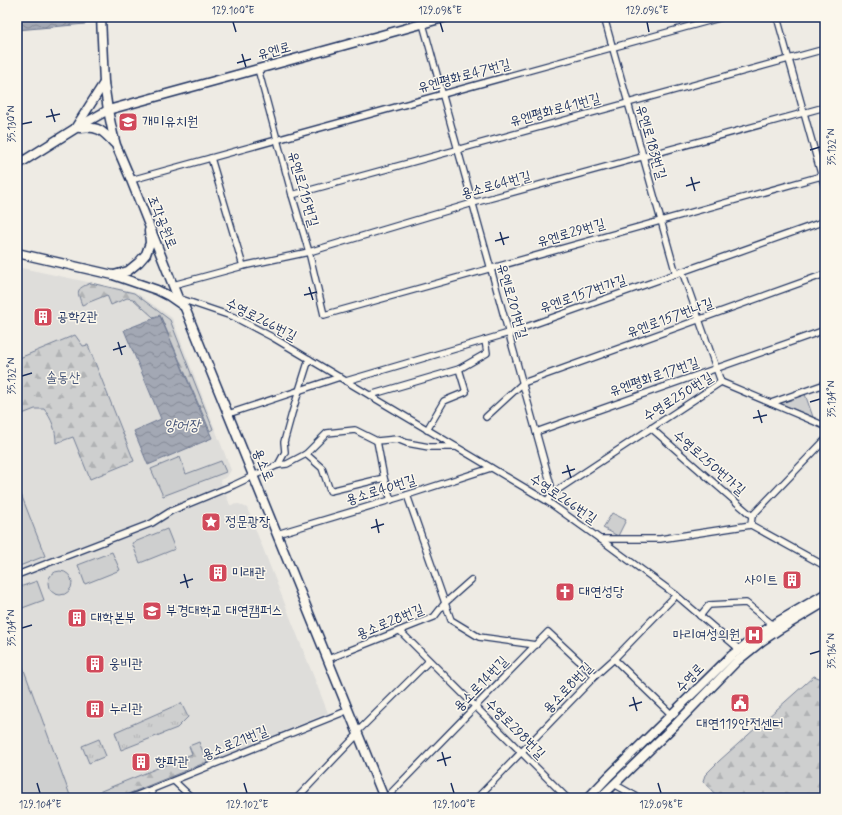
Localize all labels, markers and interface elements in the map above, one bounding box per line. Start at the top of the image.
text: 129.100°E [212,4,255,18]
text: 129.098°E [418,4,462,18]
text: 129.096°E [626,4,669,18]
street label: 유엔로 [255,38,293,64]
street label: 유엔평화로47번길 [416,55,513,97]
street label: 유엔평화로41번길 [508,89,603,131]
street label: 유엔로183번길 [632,103,670,182]
text: 35.130°N [5,105,19,142]
school or university icon: 개미유치원 [117,111,139,133]
place label: 개미유치원 [142,113,198,131]
text: 35.132°N [825,128,839,165]
street label: 유엔로215번길 [284,149,323,230]
street label: 용소로64번길 [459,167,534,203]
street label: 조각공원로 [143,193,181,251]
street label: 유엔로29번길 [535,214,608,251]
street label: 유엔로201번길 [493,261,532,341]
street label: 유엔로157번가길 [537,270,630,317]
street label: 수영로266번길 [222,294,300,346]
street label: 유엔로157번나길 [624,294,716,342]
building icon: 공학2관 [32,306,54,328]
place label: 공학2관 [57,308,98,326]
street label: 유엔평화로17번길 [607,353,702,401]
text: 35.132°N [5,357,19,394]
street label: 수영로250번길 [640,368,717,426]
park label: 솔동산 [46,369,81,387]
text: 35.134°N [825,380,839,417]
water label: 양어장 [164,416,202,436]
street label: 수영로250번가길 [669,426,750,500]
street label: 용소로 [248,446,278,484]
street label: 수영로266번길 [526,470,601,529]
street label: 용소로40번길 [344,471,419,509]
place icon: 정문광장 [200,511,222,533]
place label: 정문광장 [225,513,271,531]
building icon: 미래관 [207,562,229,584]
place label: 미래관 [232,564,266,582]
building icon: 사이트 [781,569,803,591]
place label: 사이트 [744,571,778,589]
church icon: 대연성당 [554,581,576,603]
place label: 대연성당 [579,583,625,601]
school or university icon: 부경대학교 대연캠퍼스 [141,600,163,622]
street label: 용소로28번길 [354,600,427,644]
place label: 부경대학교 대연캠퍼스 [166,602,282,620]
building icon: 대학본부 [66,607,88,629]
text: 35.134°N [5,609,19,646]
place label: 대학본부 [91,609,136,627]
hospital icon: 마리여성의원 [743,624,765,646]
place label: 마리여성의원 [672,626,740,644]
text: 35.136°N [825,633,839,669]
street label: 용소로14번길 [450,652,513,716]
building icon: 웅비관 [84,653,106,675]
place label: 웅비관 [109,655,143,673]
street label: 용소로8번길 [539,658,597,717]
street label: 수영로 [672,660,708,696]
public building icon: 대연119안전센터 [729,692,751,714]
street label: 수영로298번길 [481,695,549,763]
building icon: 누리관 [84,698,106,720]
place label: 누리관 [109,700,143,718]
place label: 대연119안전센터 [697,715,783,733]
street label: 용소로21번길 [199,721,271,764]
building icon: 향파관 [130,751,152,773]
place label: 향파관 [155,753,189,771]
text: 129.104°E [19,798,61,812]
text: 129.102°E [226,798,269,812]
text: 129.100°E [433,798,476,812]
text: 129.098°E [639,798,683,812]

